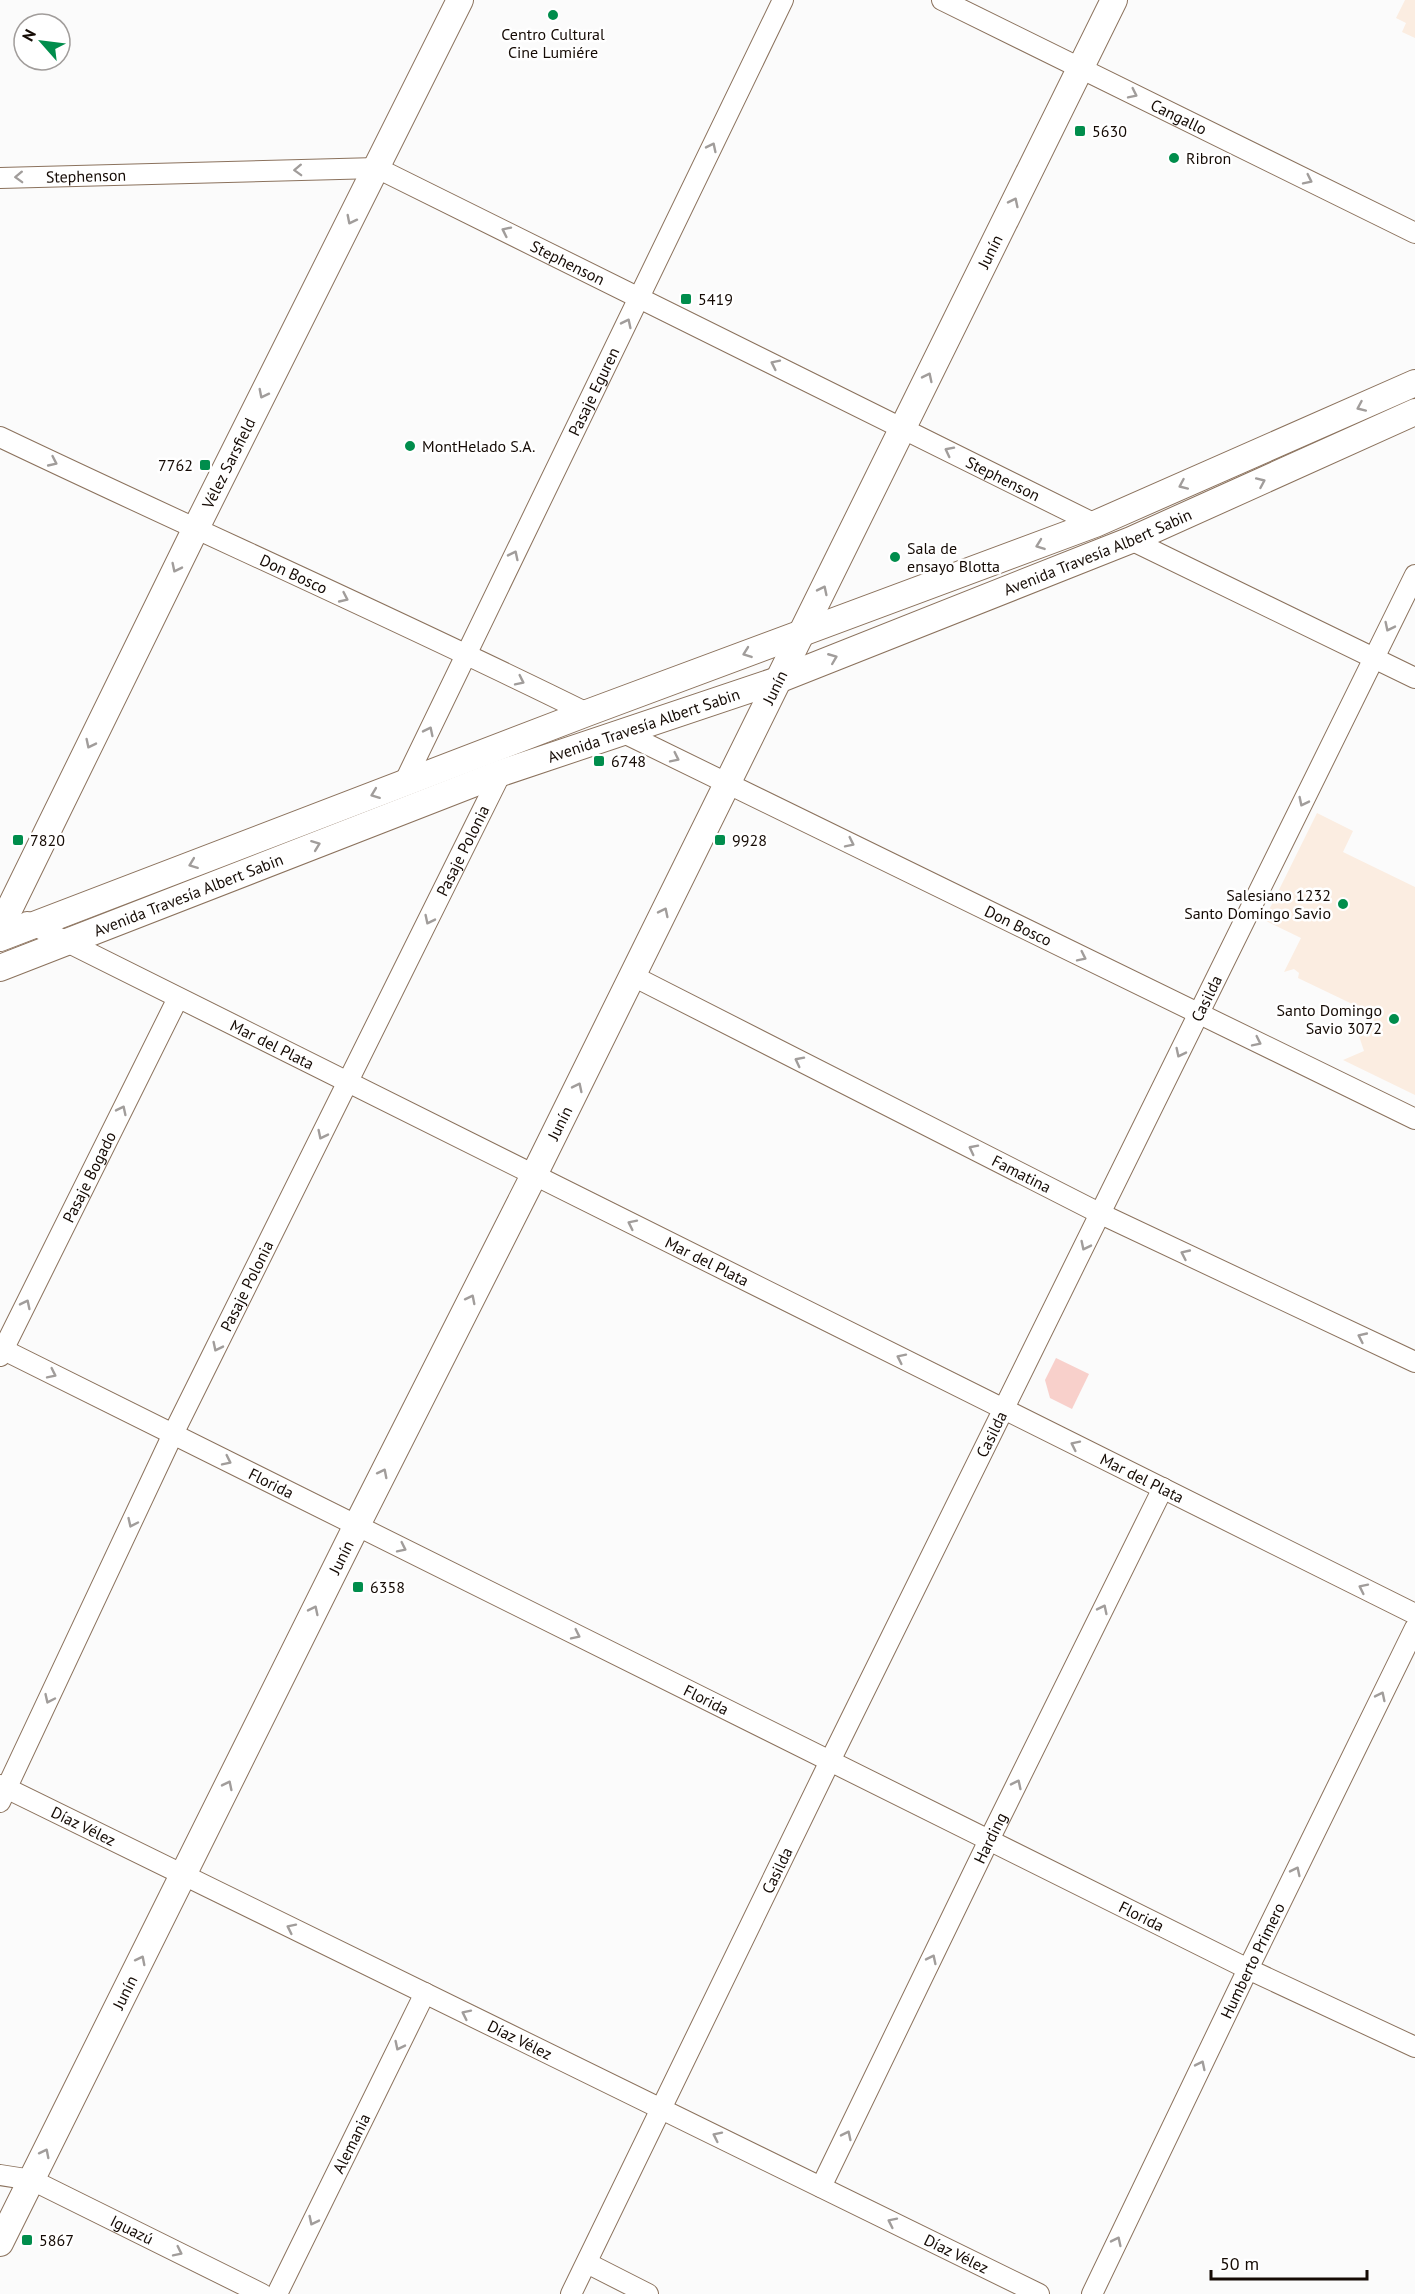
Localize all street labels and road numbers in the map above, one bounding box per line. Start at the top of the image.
street label: Cangallo [1147,94,1210,139]
street label: Stephenson [46,165,126,187]
street label: Junín [973,231,1007,273]
street label: Stephenson [527,236,608,289]
street label: Pasaje Eguren [564,344,623,439]
street label: Vélez Sarsfield [197,415,259,513]
street label: Stephenson [963,452,1044,505]
street label: Avenida Travesía Albert Sabin [1001,504,1195,600]
street label: Don Bosco [257,550,331,598]
street label: Junín [758,667,791,708]
street label: Avenida Travesía Albert Sabin [545,684,742,767]
street label: Pasaje Polonia [432,802,493,899]
street label: Avenida Travesía Albert Sabin [91,849,286,941]
street label: Don Bosco [981,901,1055,950]
street label: Casilda [1186,972,1226,1025]
street label: Mar del Plata [227,1015,317,1074]
street label: Junín [542,1103,576,1144]
street label: Pasaje Bogado [58,1128,120,1226]
street label: Famatina [989,1150,1055,1197]
street label: Mar del Plata [662,1232,752,1290]
street label: Pasaje Polonia [216,1237,277,1335]
street label: Casilda [971,1408,1011,1461]
street label: Mar del Plata [1097,1449,1187,1507]
street label: Florida [245,1463,297,1503]
street label: Junín [324,1537,358,1578]
street label: Florida [681,1680,732,1719]
street label: Díaz Vélez [48,1802,119,1850]
street label: Harding [969,1809,1011,1867]
street label: Casilda [757,1844,797,1897]
street label: Florida [1116,1896,1167,1936]
street label: Humberto Primero [1216,1899,1289,2022]
street label: Junín [107,1972,141,2013]
street label: Díaz Vélez [484,2016,555,2064]
street label: Alemania [328,2110,374,2176]
street label: Iguazú [107,2210,157,2249]
street label: Díaz Vélez [921,2229,992,2278]

